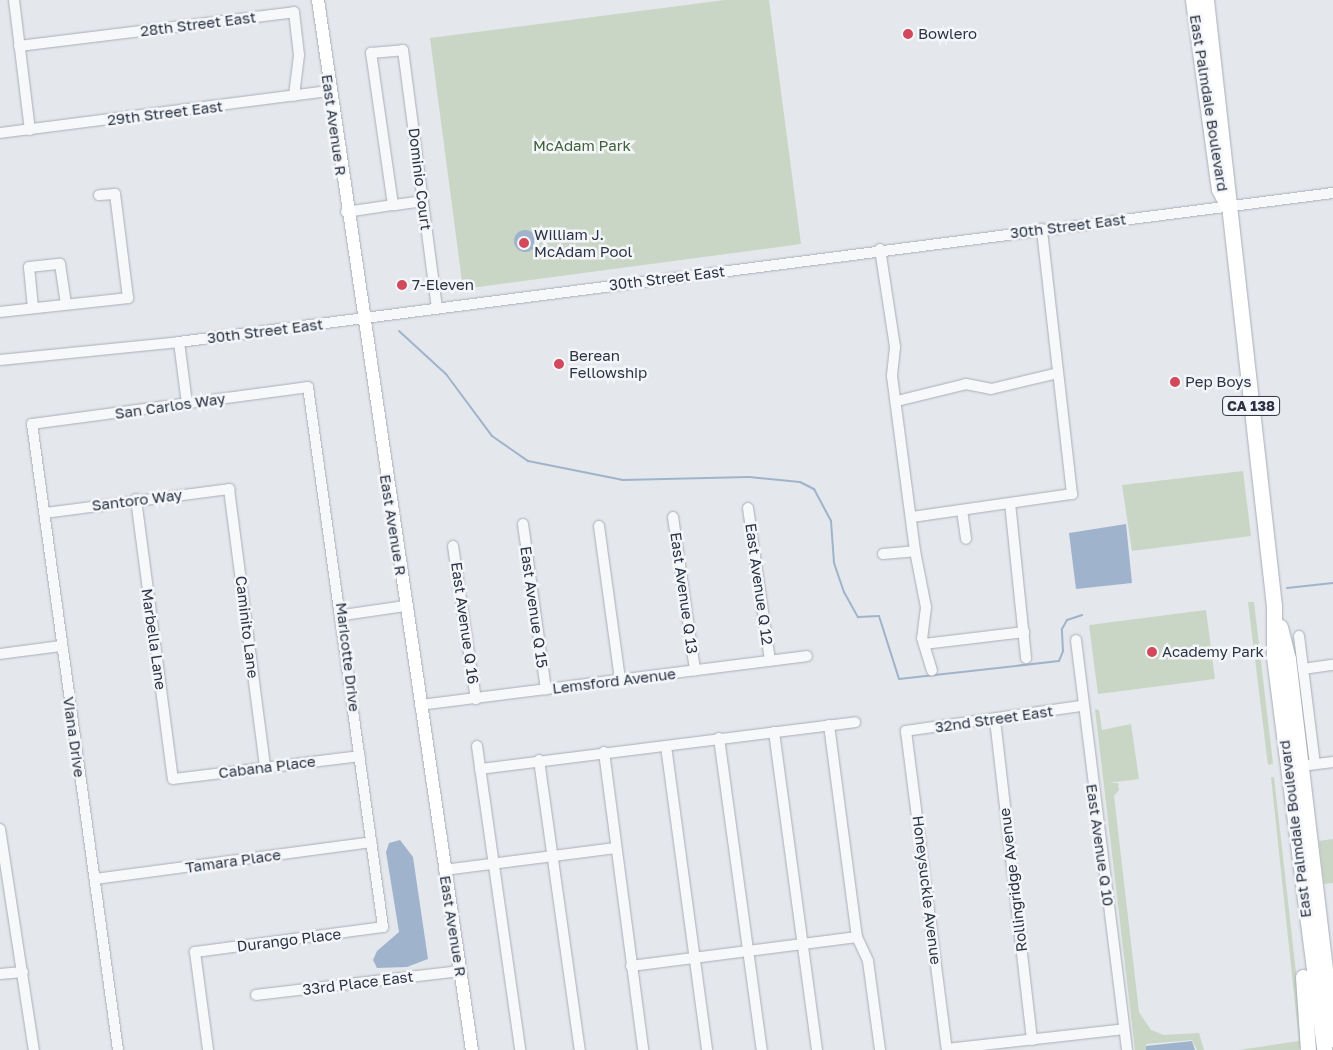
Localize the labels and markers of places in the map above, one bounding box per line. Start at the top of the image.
place label: Bowlero [918,25,977,43]
marker: Bowlero [902,28,914,40]
place label: William J. McAdam Pool [534,225,632,260]
marker: William J. McAdam Pool [518,237,530,249]
place label: 7-Eleven [412,276,474,294]
marker: 7-Eleven [396,279,408,291]
place label: Berean Fellowship [569,346,647,381]
marker: Berean Fellowship [553,358,565,370]
place label: Pep Boys [1185,373,1251,391]
marker: Pep Boys [1169,376,1181,388]
place label: Academy Park [1162,643,1264,661]
marker: Academy Park [1146,646,1158,658]

